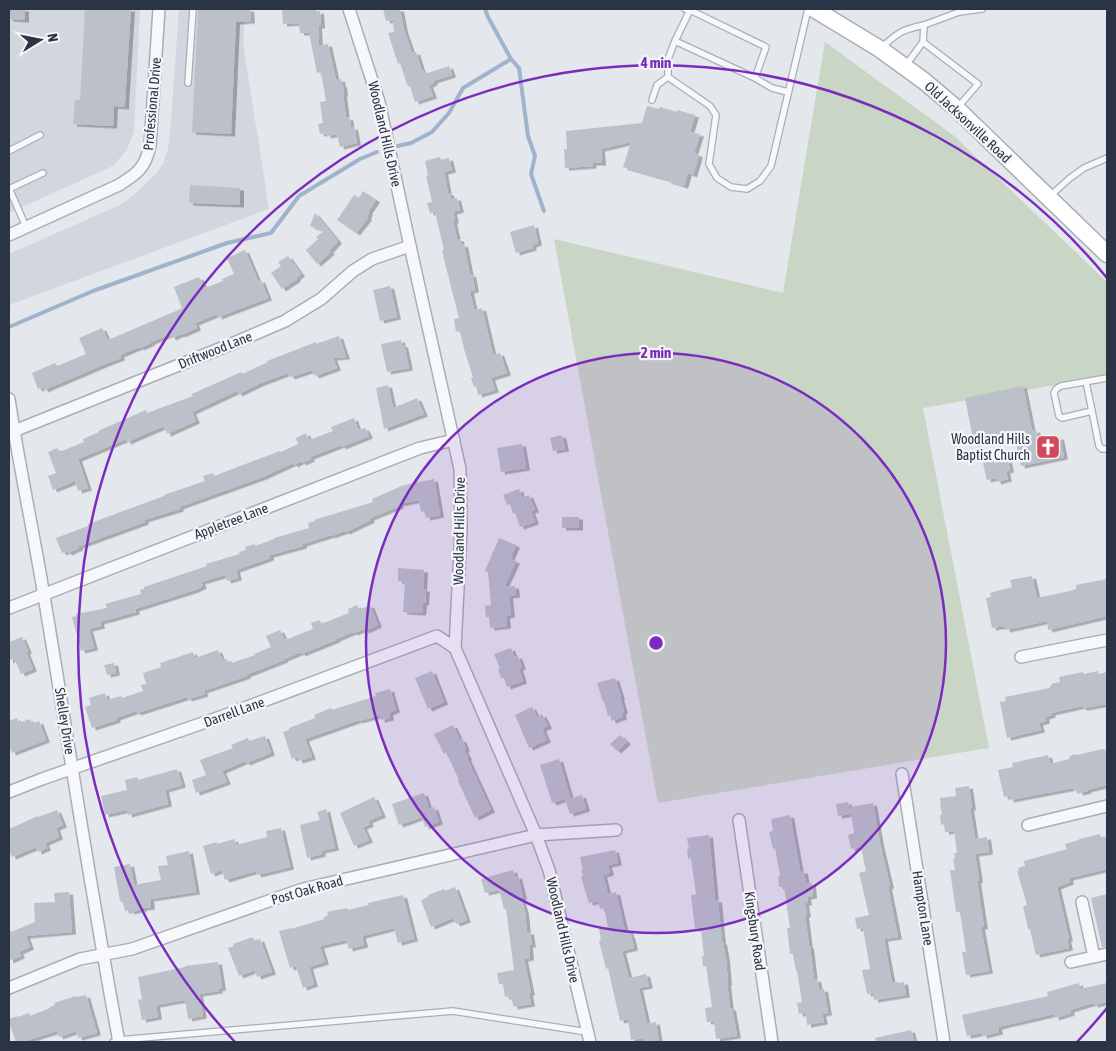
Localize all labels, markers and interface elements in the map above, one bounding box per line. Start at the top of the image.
north arrow [15,15,65,65]
text: N [44,32,61,43]
text: 4 min [640,54,671,71]
street label: Professional Drive [140,57,164,151]
street label: Old Jacksonville Road [922,78,1014,166]
street label: Woodland Hills Drive [365,80,405,188]
street label: Driftwood Lane [176,328,254,372]
text: 2 min [641,344,671,361]
place label: Woodland Hills Baptist Church [951,431,1030,463]
church icon: Woodland Hills Baptist Church [1035,434,1061,460]
street label: Woodland Hills Drive [450,477,468,585]
street label: Appletree Lane [192,500,270,542]
centre of rings [647,634,665,652]
street label: Shelley Drive [52,686,78,756]
street label: Darrell Lane [201,694,267,730]
street label: Hampton Lane [909,869,937,947]
street label: Post Oak Road [269,872,345,908]
street label: Woodland Hills Drive [543,876,583,984]
street label: Kingsbury Road [742,890,768,972]

